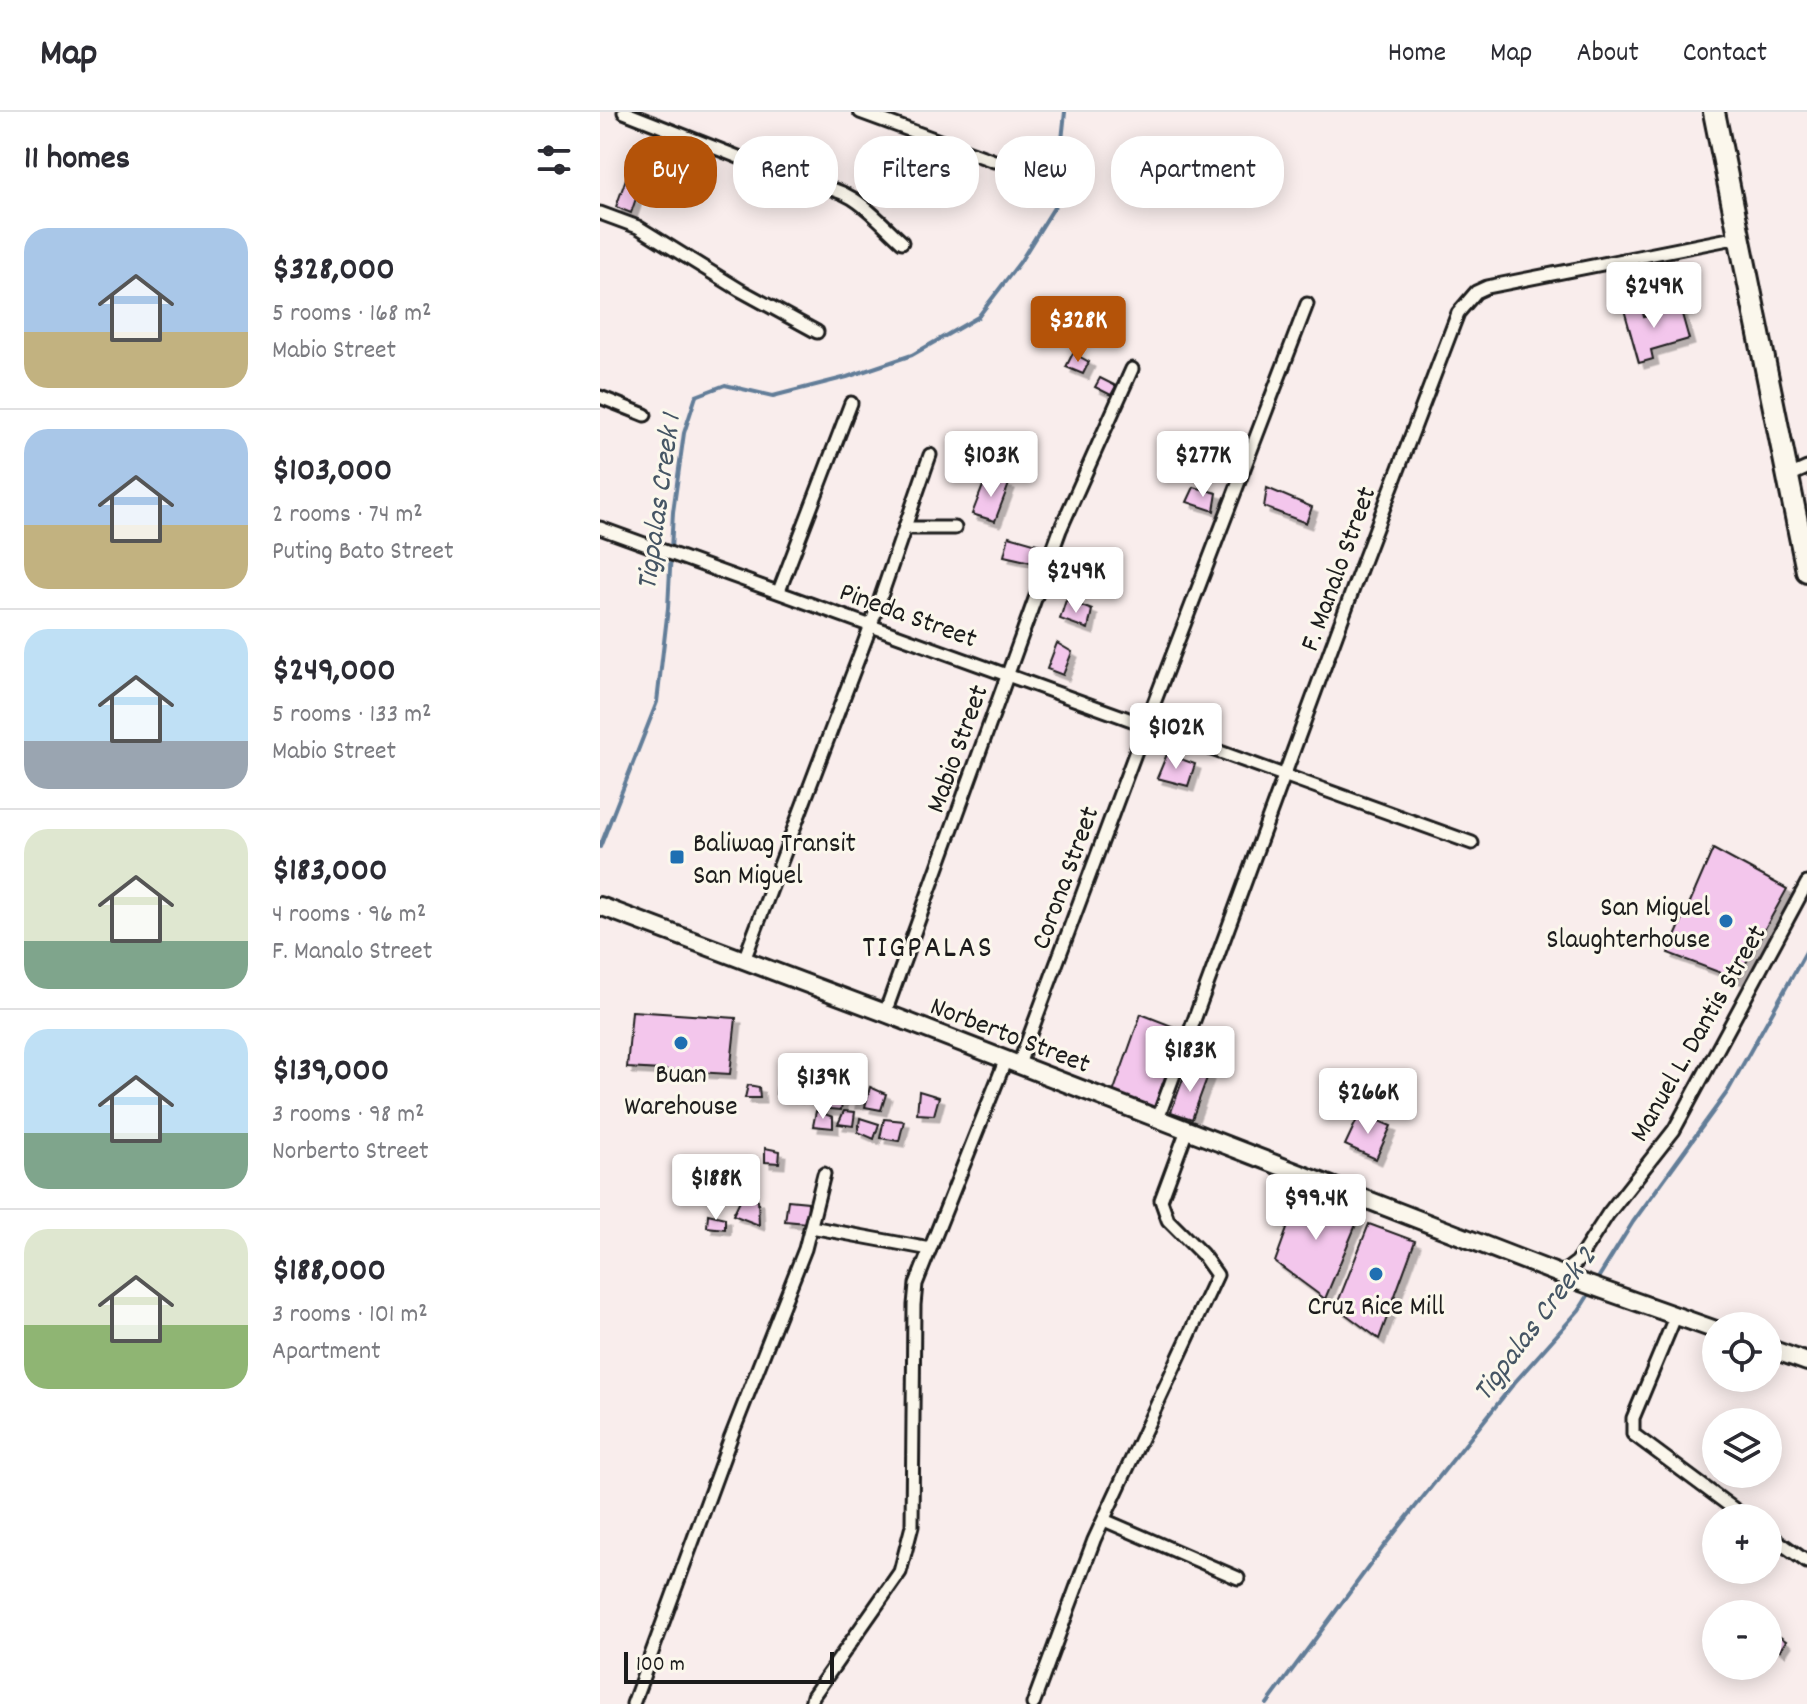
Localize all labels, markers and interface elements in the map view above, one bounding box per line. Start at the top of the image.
text: Map [40,28,98,83]
text: Home [1388,35,1446,75]
text: Map [1490,35,1532,75]
text: About [1576,35,1639,75]
text: Contact [1683,35,1767,75]
text: 11 homes [24,136,130,185]
chip: Buy [624,136,717,208]
chip: Rent [733,136,838,208]
chip: Filters [854,136,979,208]
chip: New [995,136,1095,208]
chip: Apartment [1111,136,1284,208]
icon: filters [532,138,576,182]
text: $328,000 [272,247,395,296]
icon: home [88,260,184,356]
pin: $249K [1598,262,1710,330]
text: $249K [1624,269,1684,306]
text: 5 rooms · 168 m² [272,296,432,333]
pin: $328K [1022,296,1134,364]
text: $328K [1049,303,1107,340]
text: Mabio Street [272,333,396,370]
water label: Tigpalas Creek 1 [628,409,695,593]
pin: $103K [935,431,1047,499]
pin: $277K [1147,431,1259,499]
text: $103K [963,438,1019,475]
text: $277K [1175,438,1231,475]
text: $103,000 [272,448,392,497]
icon: home [88,461,184,557]
street label: F. Manalo Street [1292,482,1389,658]
text: 2 rooms · 74 m² [272,497,423,534]
text: Puting Bato Street [272,534,454,571]
pin: $249K [1020,547,1132,615]
text: $249K [1046,554,1106,591]
street label: Pineda Street [833,574,982,661]
text: $249,000 [272,648,396,697]
icon: home [88,661,184,757]
street label: Mabio Street [918,680,1001,819]
text: 5 rooms · 133 m² [272,697,432,734]
pin: $102K [1120,703,1232,771]
text: $102K [1148,710,1204,747]
text: Mabio Street [272,734,396,771]
street label: Corona Street [1023,802,1112,956]
place label: Baliwag Transit San Miguel [693,826,856,898]
text: $183,000 [272,848,387,897]
marker: Baliwag Transit San Miguel [668,848,686,866]
icon: home [88,861,184,957]
place label: San Miguel Slaughterhouse [1546,890,1710,962]
text: 4 rooms · 96 m² [272,897,426,934]
marker: San Miguel Slaughterhouse [1717,912,1735,930]
street label: Manuel L. Dantis Street [1622,919,1779,1150]
district label: TIGPALAS [862,927,994,973]
text: F. Manalo Street [272,934,432,971]
street label: Norberto Street [923,989,1095,1087]
pin: $183K [1134,1026,1246,1094]
text: $183K [1164,1033,1216,1070]
marker: Buan Warehouse [672,1034,690,1052]
text: $139,000 [272,1048,389,1097]
pin: $139K [767,1053,879,1121]
place label: Buan Warehouse [624,1057,738,1129]
text: $139K [796,1060,850,1097]
icon: home [88,1061,184,1157]
pin: $266K [1312,1068,1424,1136]
text: $266K [1337,1075,1399,1112]
text: 3 rooms · 98 m² [272,1097,425,1134]
text: Norberto Street [272,1134,429,1171]
pin: $188K [660,1154,772,1222]
text: $188K [690,1161,742,1198]
pin: $99.4K [1251,1174,1381,1242]
text: $99.4K [1284,1181,1348,1218]
water label: Tigpalas Creek 2 [1464,1239,1610,1412]
text: $188,000 [272,1248,386,1297]
icon: home [88,1261,184,1357]
marker: Cruz Rice Mill [1367,1265,1385,1283]
place label: Cruz Rice Mill [1308,1289,1445,1329]
text: 3 rooms · 101 m² [272,1297,428,1334]
map controls [1702,1312,1782,1680]
button: locate [1702,1312,1782,1392]
text: Apartment [272,1334,381,1371]
button: layers [1702,1408,1782,1488]
button: + [1702,1504,1782,1584]
button: − [1702,1600,1782,1680]
scale bar [624,1648,834,1684]
text: 100 m [636,1650,685,1681]

